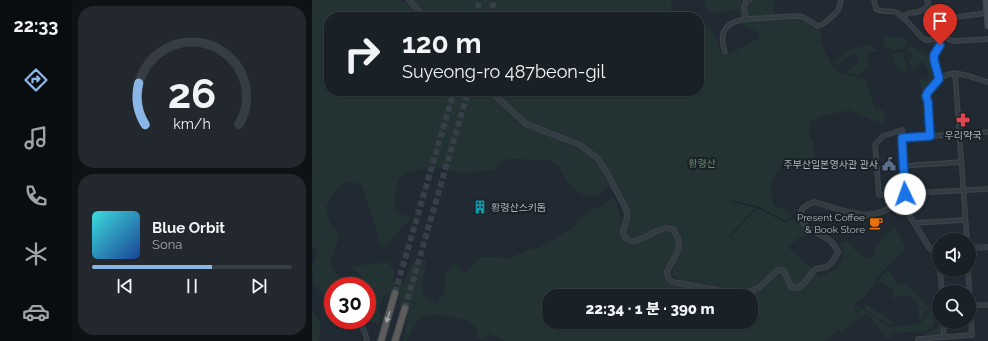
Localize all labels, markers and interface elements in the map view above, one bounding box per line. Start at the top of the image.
pin [923,4,957,45]
icon: arrive [929,10,951,32]
text: 22:33 [14,15,58,36]
text: 120 m [402,27,482,60]
icon: right [336,28,388,80]
text: Suyeong-ro 487beon-gil [402,61,605,82]
icon: directions [22,66,50,94]
text: 26 [168,69,216,118]
pharmacy icon: 우리약국 [955,112,971,128]
text: km/h [173,115,211,131]
icon: music [22,124,50,152]
place label: 우리약국 [945,130,981,141]
public building icon: 주부산일본영사관 관사 [881,156,897,172]
park label: 황령산 [688,158,716,169]
place label: 주부산일본영사관 관사 [783,159,879,170]
position arrow [884,173,926,215]
icon: phone [22,182,50,210]
building icon: 황령산스키돔 [472,199,488,215]
place label: 황령산스키돔 [491,202,546,213]
place label: Present Coffee & Book Store [797,212,865,235]
cafe icon: Present Coffee & Book Store [868,215,884,231]
text: Blue Orbit [152,219,225,237]
map controls [932,233,976,329]
button: sound [932,233,976,277]
text: Sona [152,237,182,252]
icon: climate [22,240,50,268]
icon: previous [114,275,136,297]
icon: pause [181,275,203,297]
icon: next [248,275,270,297]
speed limit sign: 30 [324,277,376,329]
button: search [932,285,976,329]
icon: car [22,298,50,326]
text: 22:34 · 1 분 · 390 m [585,300,715,318]
one-way arrow [385,311,391,323]

